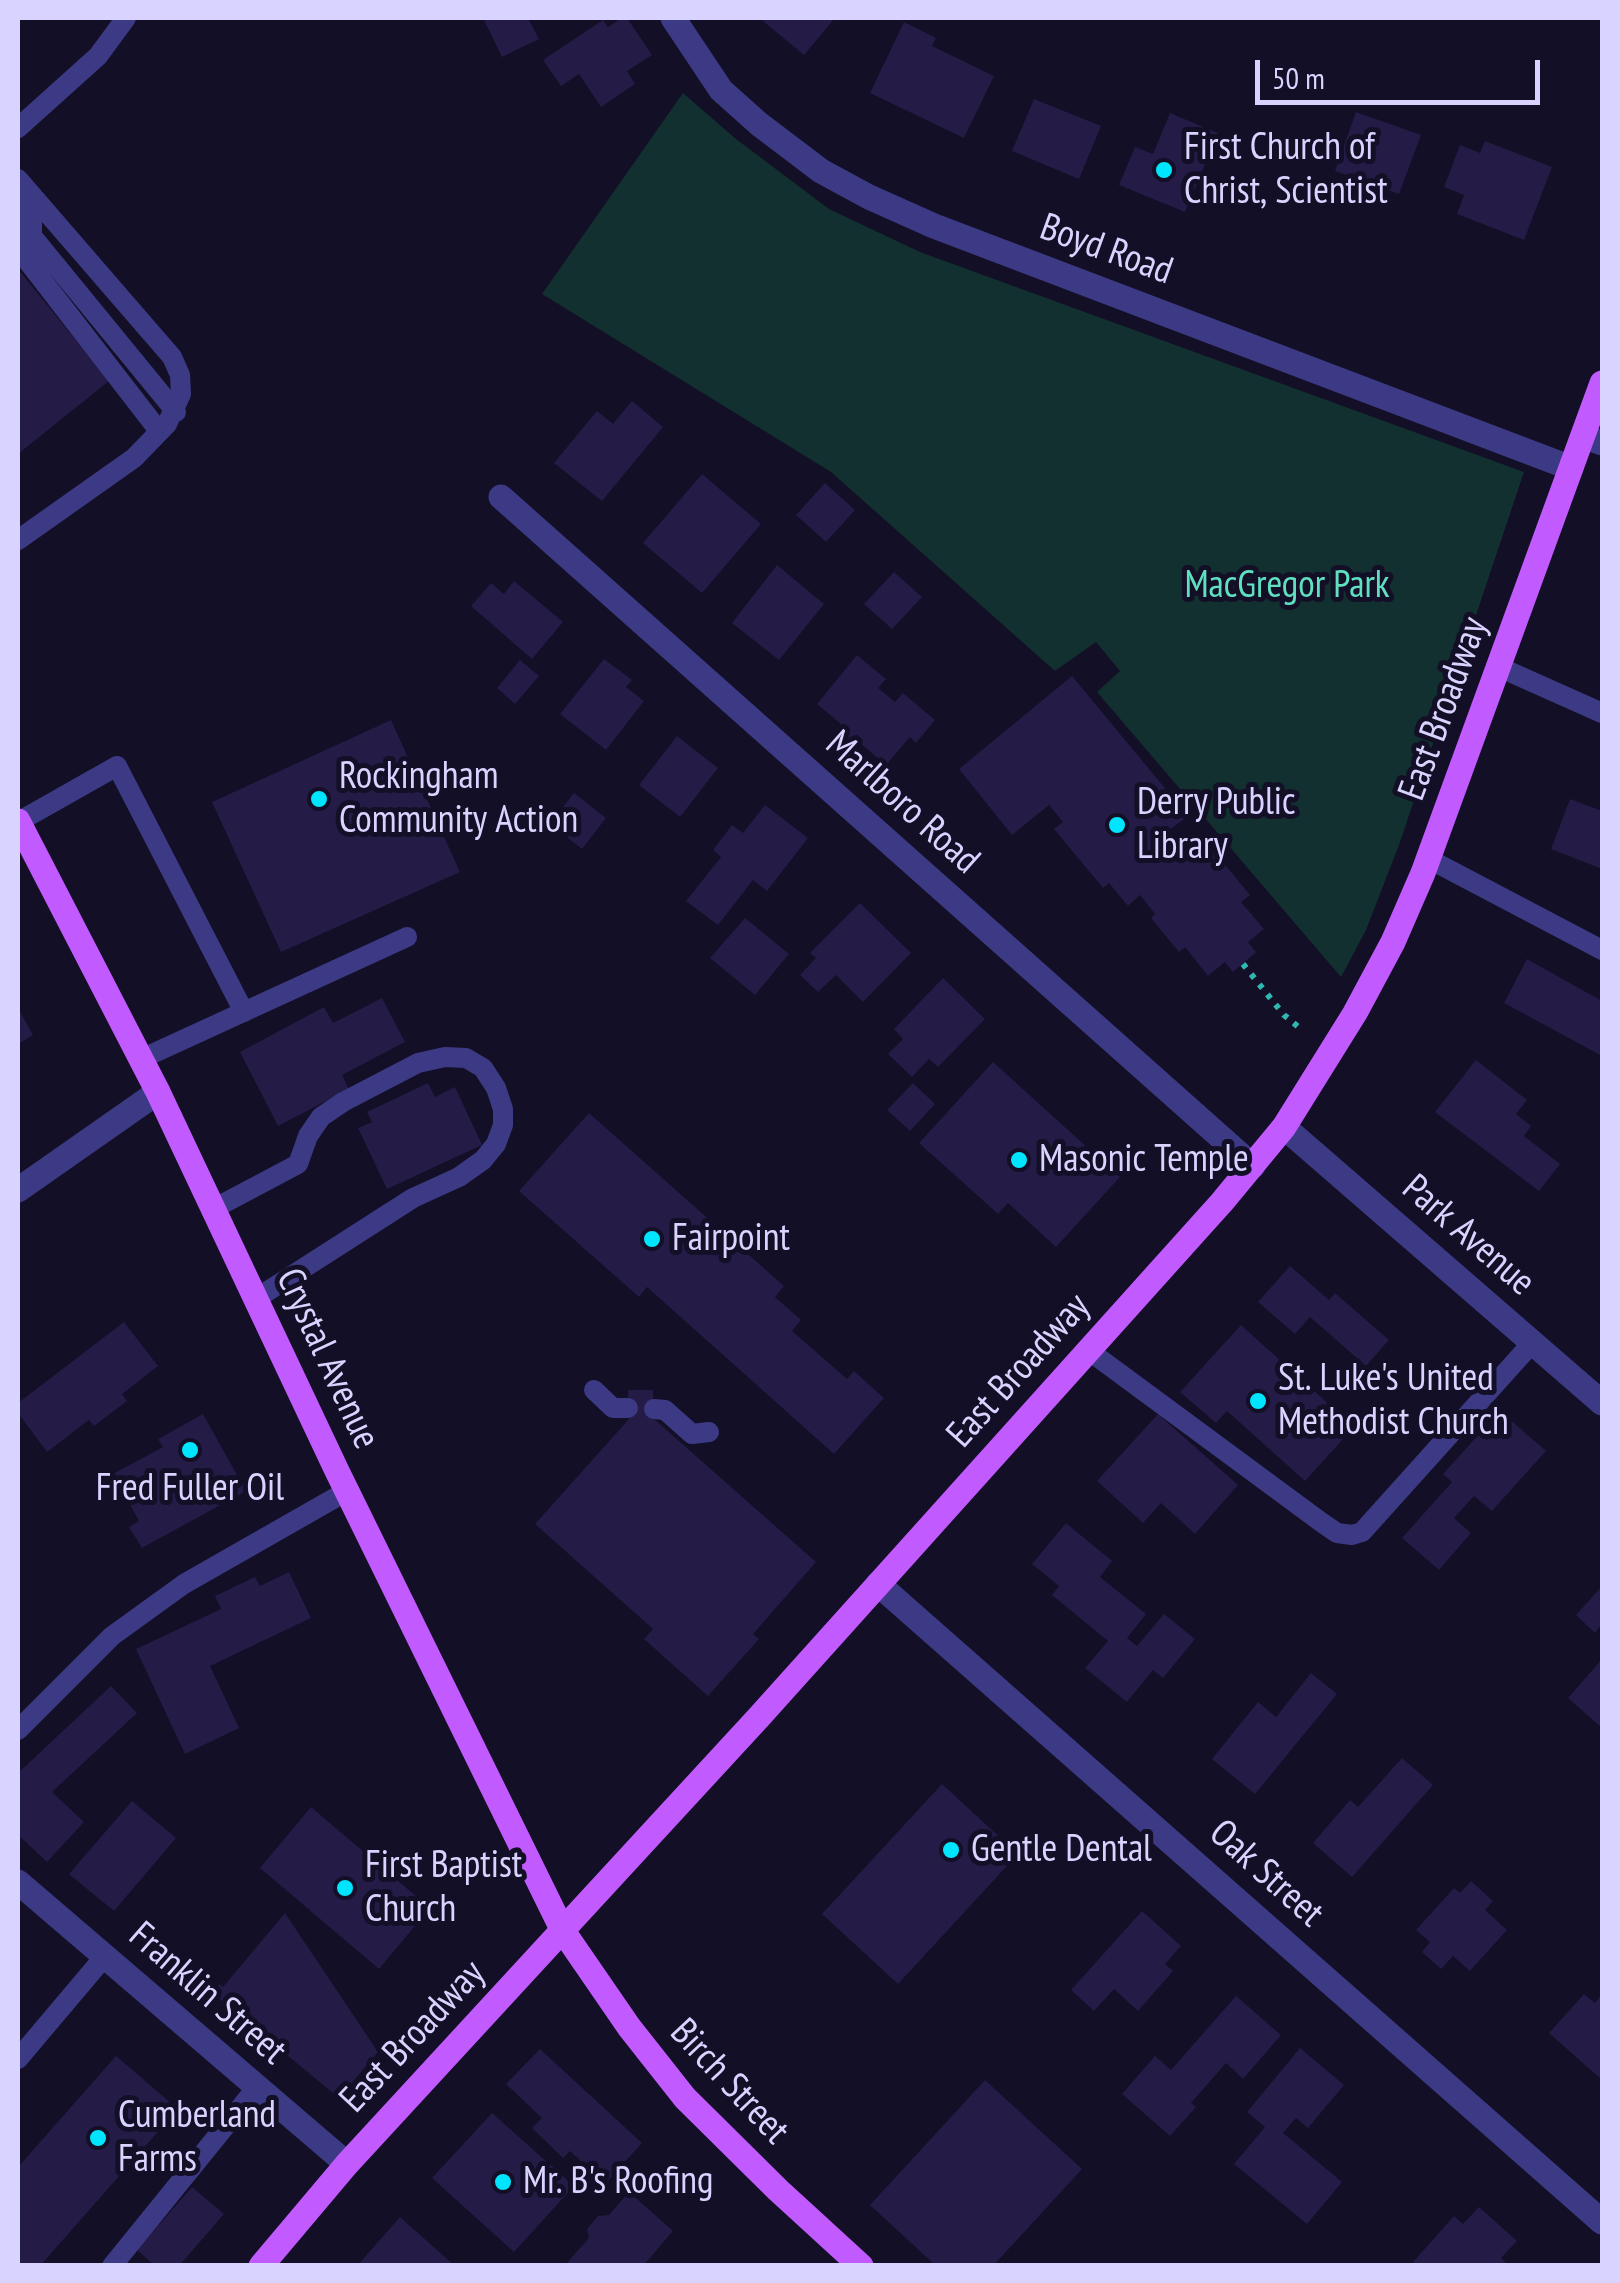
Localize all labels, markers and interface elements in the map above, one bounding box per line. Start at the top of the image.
scale bar [1260,40,1545,102]
text: 50 m [1272,58,1325,97]
place label: First Church of Christ, Scientist [1184,125,1388,214]
marker: First Church of Christ, Scientist [1153,159,1175,181]
street label: Boyd Road [1034,205,1178,295]
park label: MacGregor Park [1184,563,1390,609]
street label: East Broadway [1390,611,1498,807]
street label: Marlboro Road [816,722,988,884]
place label: Rockingham Community Action [339,754,578,844]
place label: Derry Public Library [1137,780,1296,869]
marker: Rockingham Community Action [308,788,330,810]
marker: Derry Public Library [1106,814,1128,836]
place label: Masonic Temple [1039,1137,1249,1183]
marker: Masonic Temple [1008,1149,1030,1171]
street label: Park Avenue [1392,1166,1544,1306]
place label: Fairpoint [672,1216,790,1262]
marker: Fairpoint [641,1228,663,1250]
street label: Crystal Avenue [266,1262,388,1456]
street label: East Broadway [938,1285,1100,1457]
place label: St. Luke's United Methodist Church [1278,1356,1509,1446]
marker: St. Luke's United Methodist Church [1247,1390,1269,1412]
marker: Fred Fuller Oil [179,1439,201,1461]
place label: Fred Fuller Oil [96,1466,284,1512]
street label: Oak Street [1200,1811,1332,1937]
place label: Gentle Dental [971,1827,1152,1873]
marker: Gentle Dental [940,1839,962,1861]
place label: First Baptist Church [365,1843,522,1932]
marker: First Baptist Church [334,1877,356,1899]
street label: Franklin Street [119,1913,295,2075]
street label: East Broadway [331,1952,495,2122]
street label: Birch Street [660,2010,798,2154]
place label: Cumberland Farms [118,2093,276,2182]
marker: Cumberland Farms [87,2127,109,2149]
place label: Mr. B's Roofing [523,2159,713,2205]
marker: Mr. B's Roofing [492,2171,514,2193]

